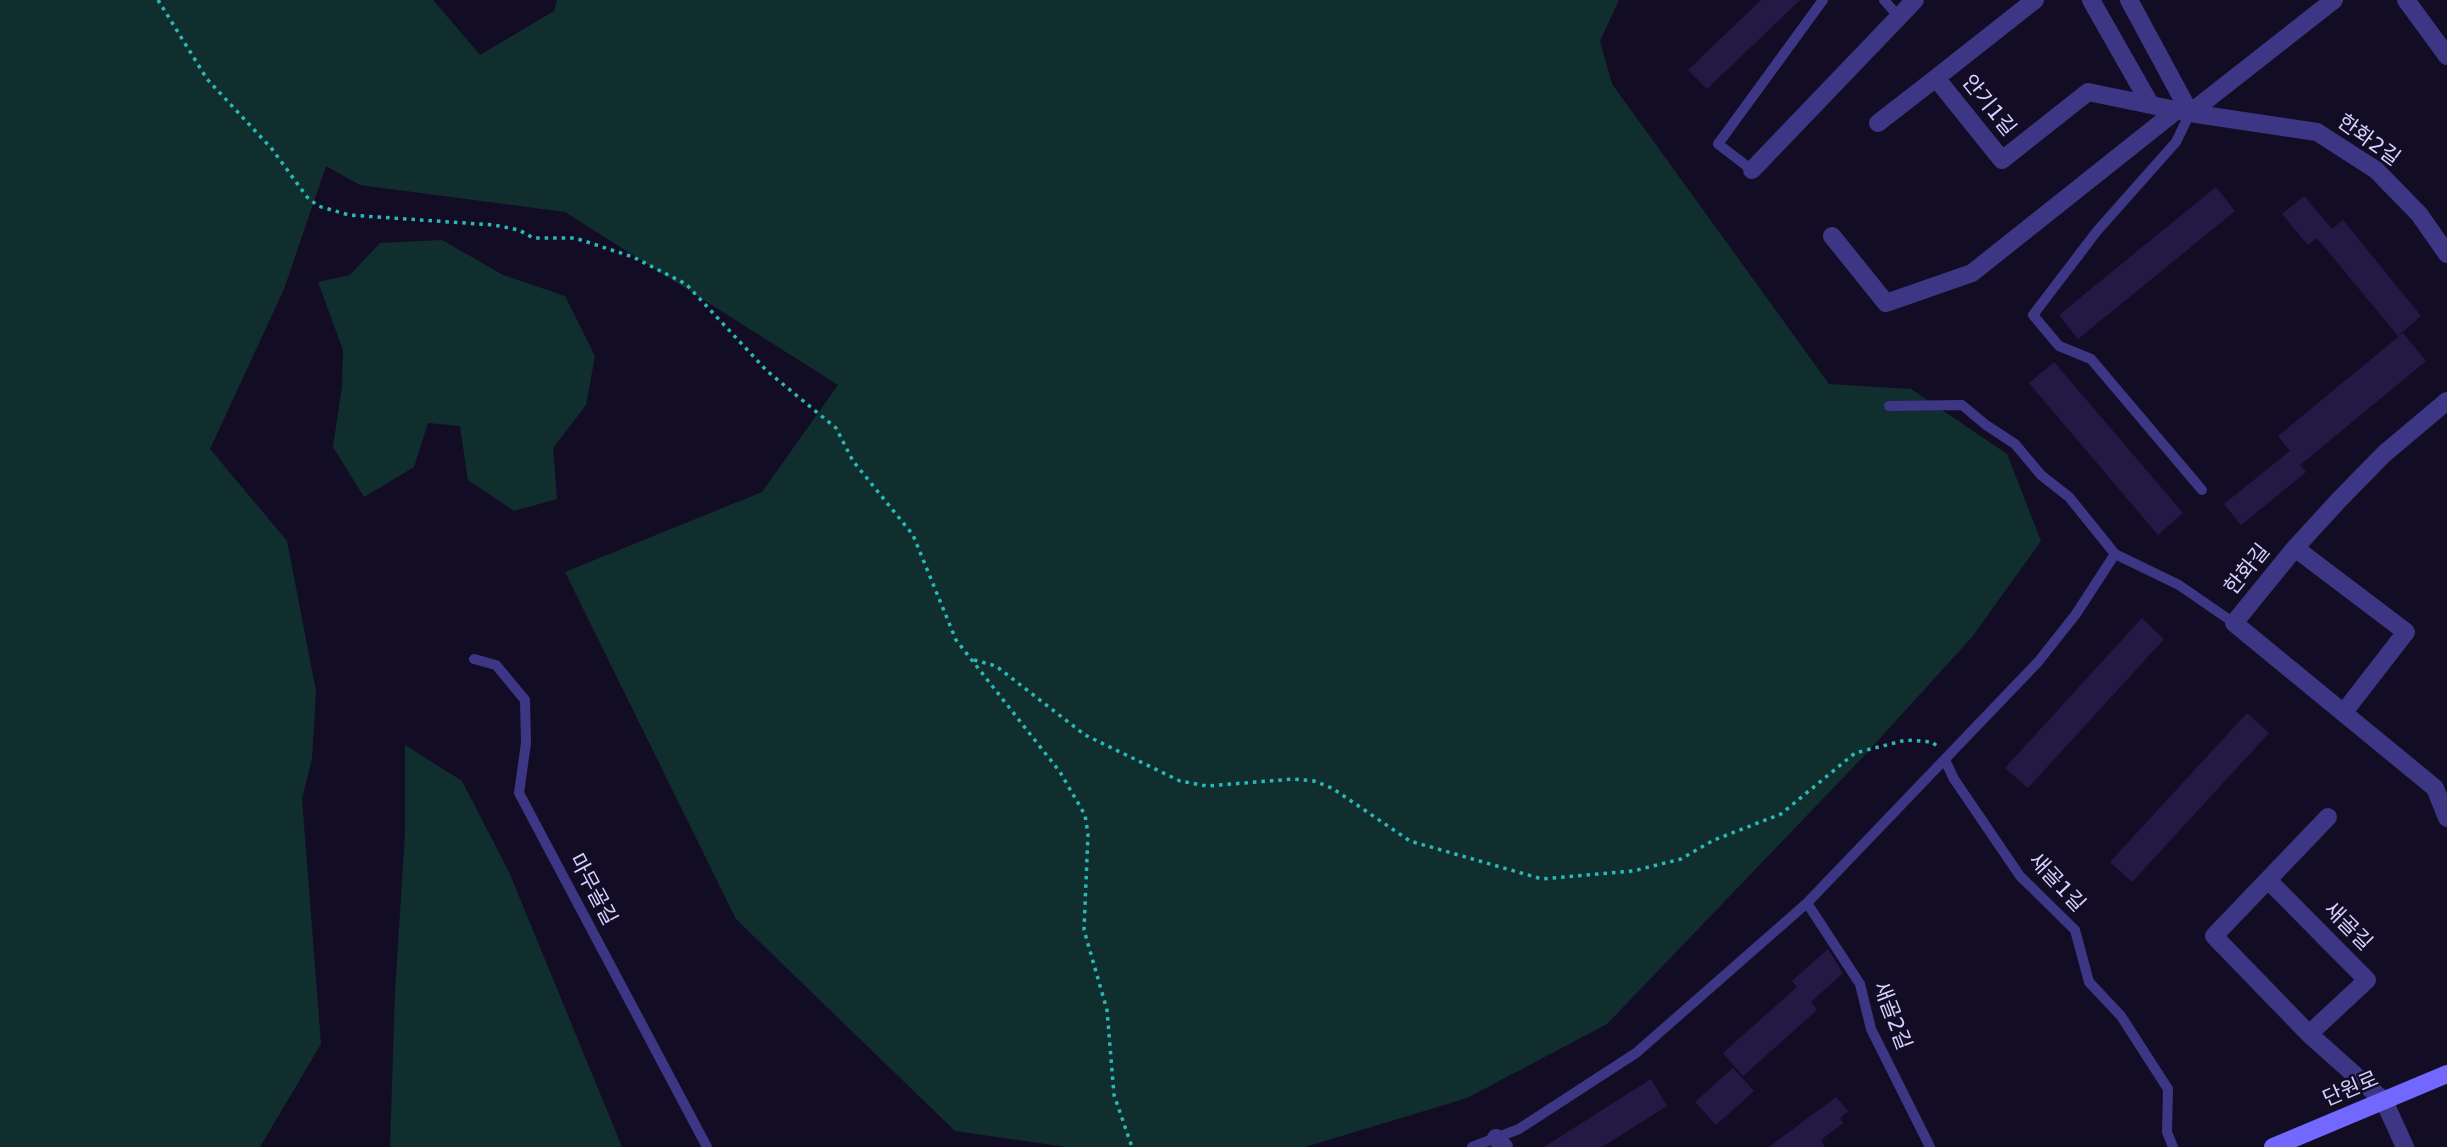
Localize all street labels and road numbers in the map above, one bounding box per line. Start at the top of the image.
street label: 안기1길 [1956,70,2020,142]
street label: 한화2길 [2332,110,2404,172]
street label: 한화길 [2220,540,2276,600]
street label: 새골1길 [2022,848,2090,918]
street label: 마무골길 [563,850,621,930]
street label: 새골길 [2318,898,2376,956]
street label: 새골2길 [1866,978,1916,1054]
street label: 단원로 [2319,1067,2383,1113]

